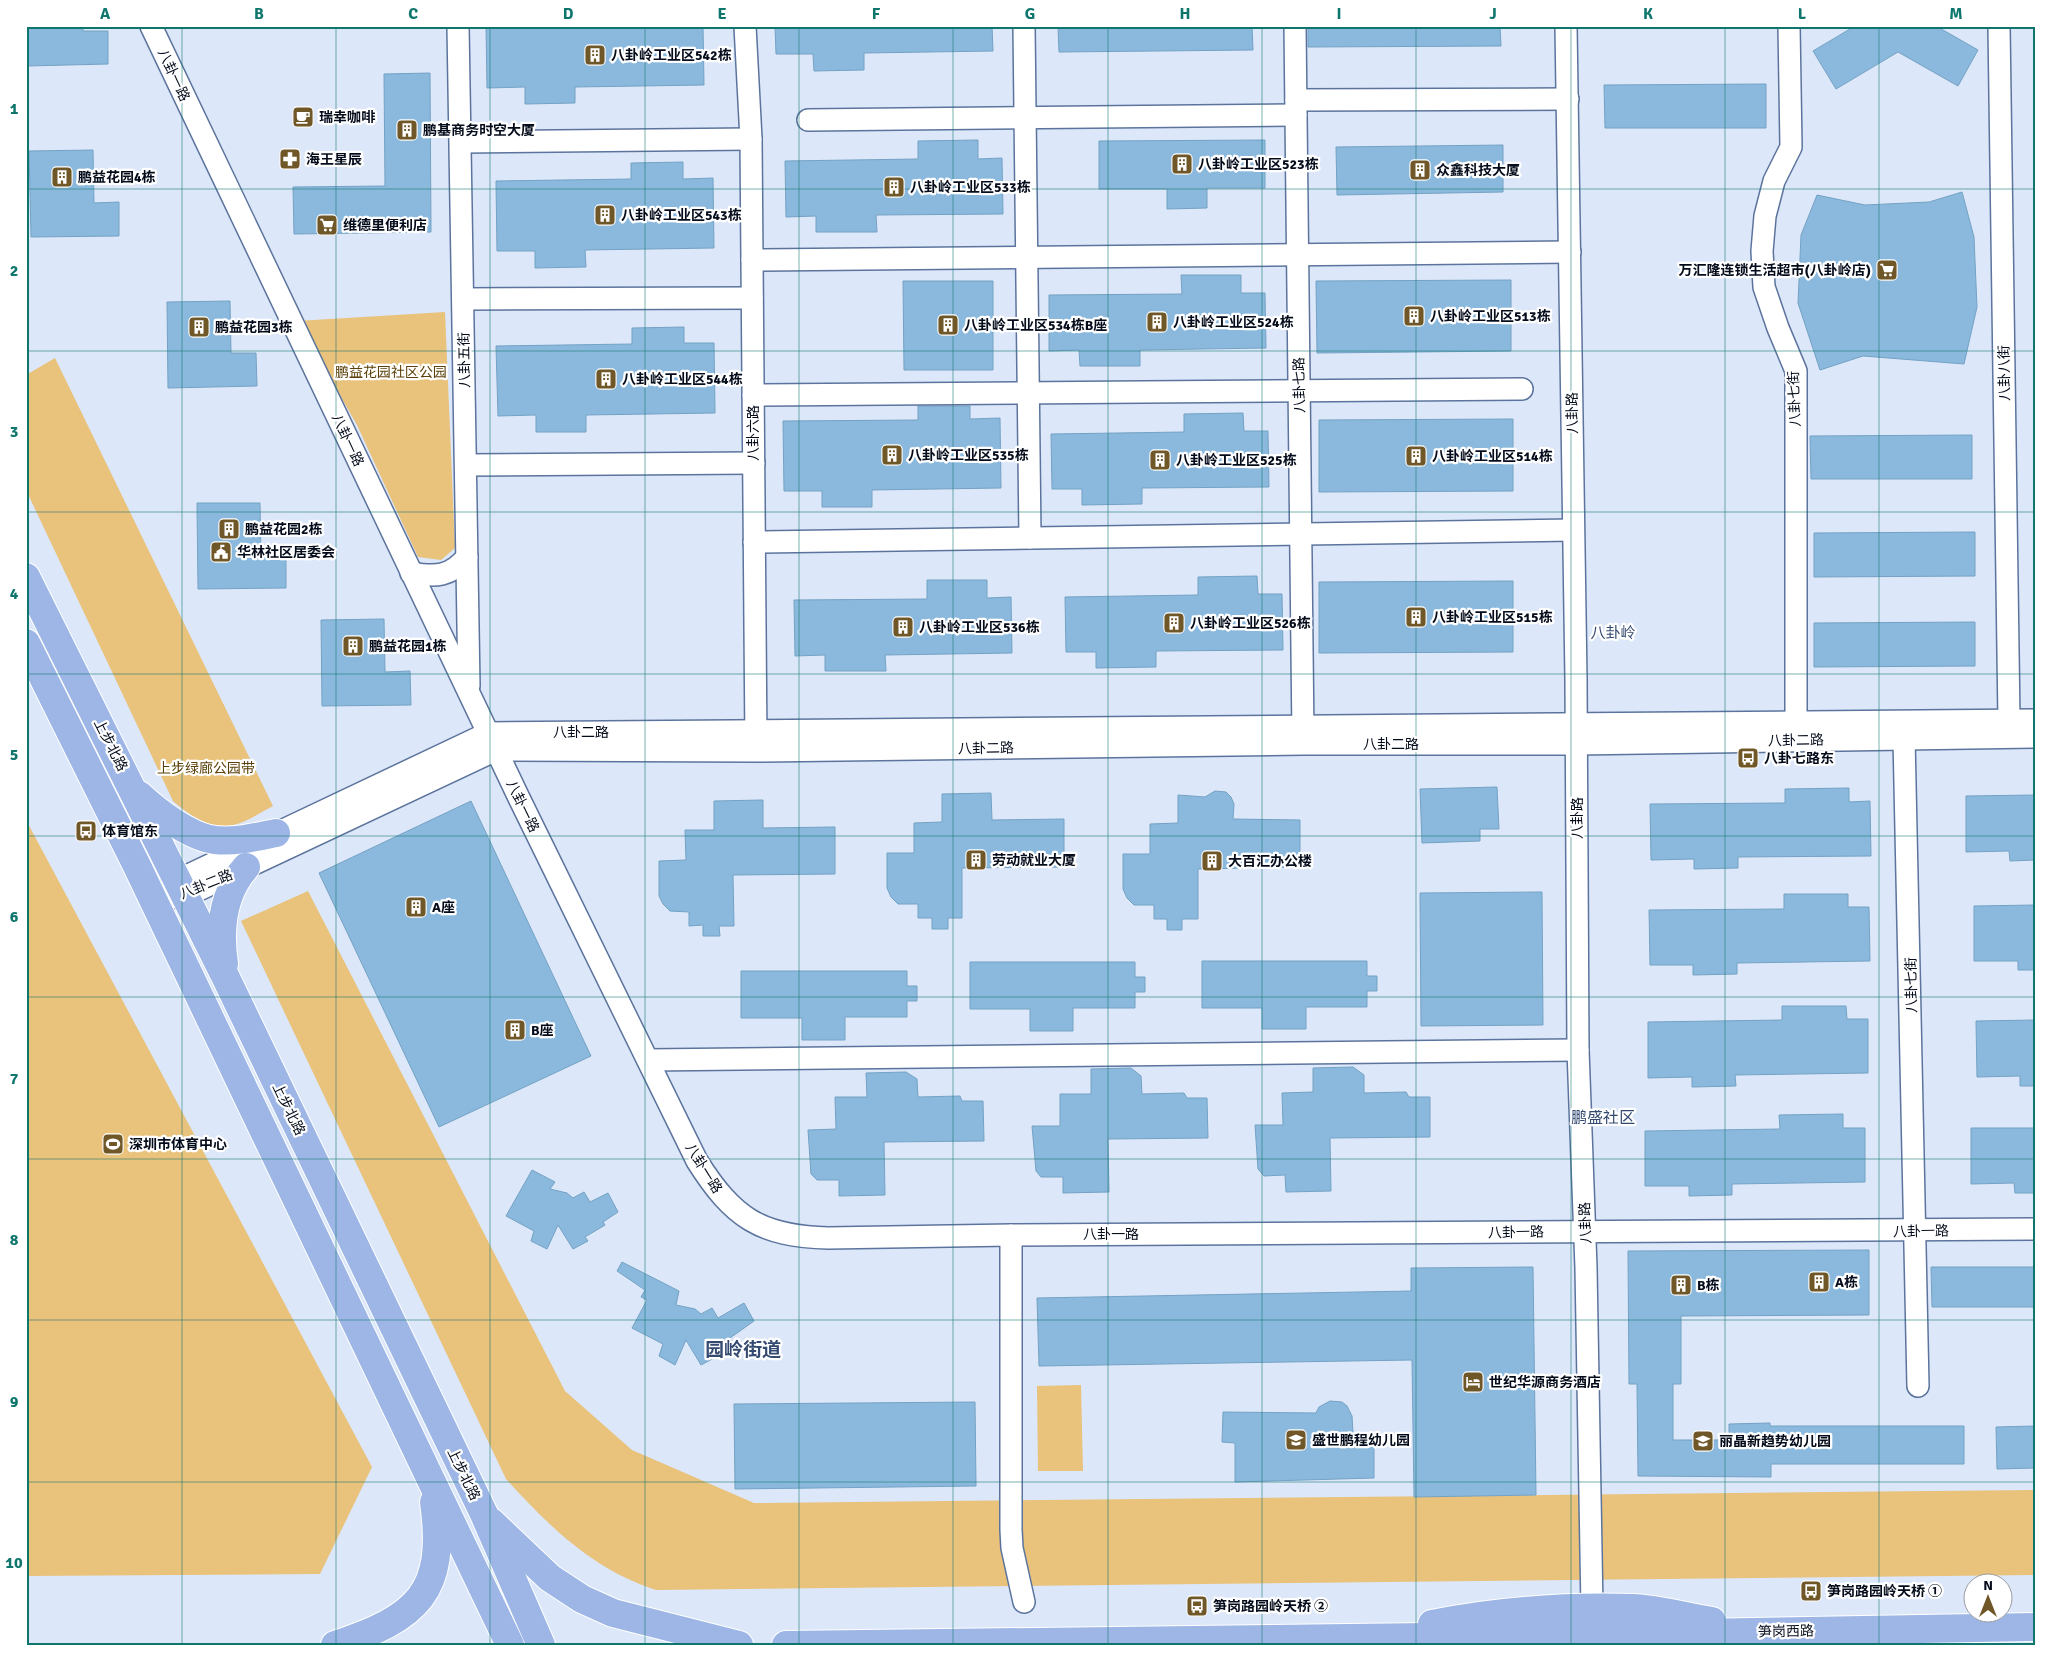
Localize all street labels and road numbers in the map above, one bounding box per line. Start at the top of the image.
street label: 八卦一路 [154,46,193,104]
street label: 八卦五街 [456,332,473,388]
street label: 八卦八街 [1996,345,2013,401]
street label: 八卦七路 [1291,357,1308,413]
street label: 八卦七街 [1785,371,1804,427]
street label: 八卦路 [1564,392,1581,434]
street label: 八卦六路 [745,405,762,461]
street label: 八卦一路 [328,411,367,469]
street label: 上步北路 [90,716,131,774]
street label: 八卦二路 [553,724,609,741]
street label: 八卦二路 [1768,732,1824,749]
street label: 八卦二路 [1363,736,1419,753]
street label: 八卦二路 [958,740,1014,757]
street label: 八卦一路 [503,777,542,835]
street label: 八卦路 [1569,797,1586,839]
street label: 八卦二路 [177,866,235,903]
street label: 八卦七街 [1903,957,1920,1013]
street label: 上步北路 [269,1080,308,1138]
street label: 八卦一路 [682,1140,726,1197]
street label: 八卦路 [1576,1202,1595,1244]
street label: 八卦一路 [1893,1223,1949,1240]
street label: 八卦一路 [1488,1224,1544,1241]
street label: 八卦一路 [1083,1226,1139,1243]
street label: 上步北路 [444,1445,483,1503]
street label: 笋岗西路 [1758,1623,1814,1640]

